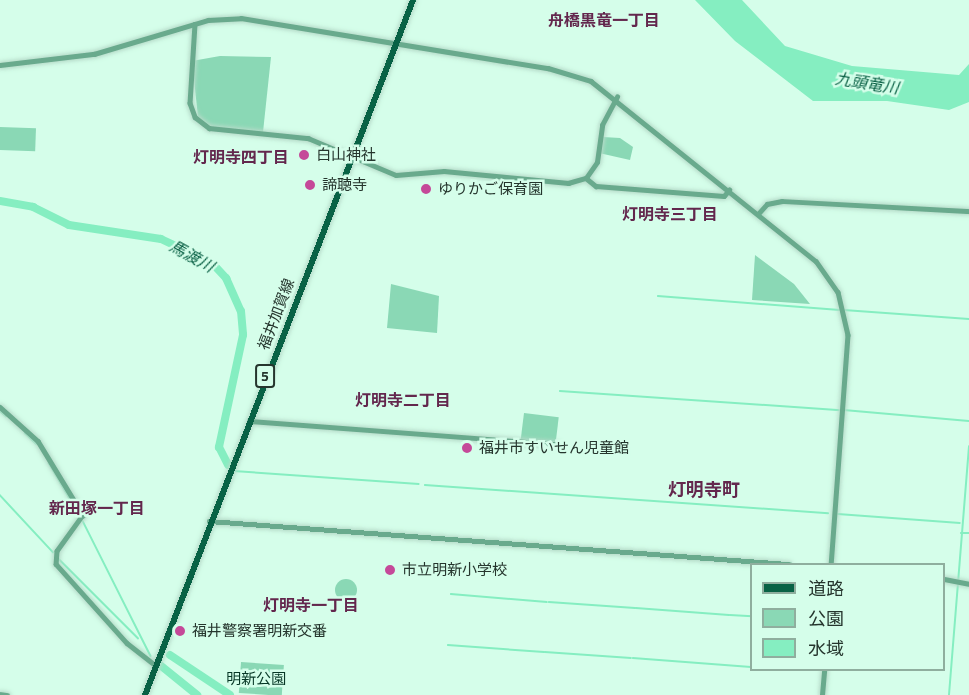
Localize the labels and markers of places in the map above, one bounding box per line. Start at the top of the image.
place label: 白山神社 [316,146,376,164]
marker: 白山神社 [297,148,311,162]
place label: 諦聴寺 [322,176,367,194]
marker: 諦聴寺 [303,178,317,192]
place label: ゆりかご保育園 [438,180,543,198]
marker: ゆりかご保育園 [419,182,433,196]
place label: 福井市すいせん児童館 [479,439,629,457]
marker: 福井市すいせん児童館 [460,441,474,455]
place label: 市立明新小学校 [402,561,507,579]
marker: 市立明新小学校 [383,563,397,577]
place label: 福井警察署明新交番 [192,622,327,640]
marker: 福井警察署明新交番 [173,624,187,638]

